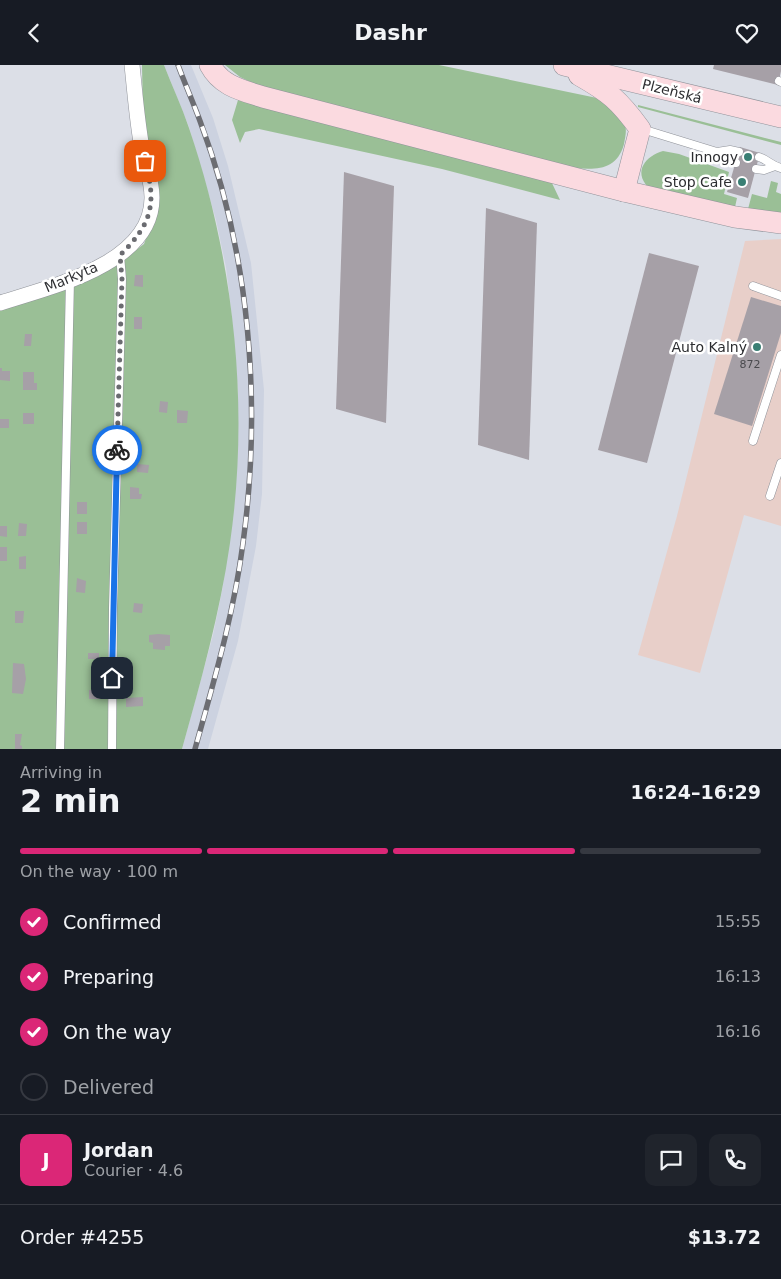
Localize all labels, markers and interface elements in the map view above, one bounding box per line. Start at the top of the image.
icon: back [20,19,48,47]
icon: heart [733,19,761,47]
text: Dashr [354,20,427,45]
street label: Plzeňská [641,76,703,106]
pin [124,140,166,182]
icon: bag [131,147,159,175]
place label: Innogy [690,149,738,165]
marker: Innogy [742,151,754,163]
place label: Stop Cafe [664,174,732,190]
marker: Stop Cafe [736,176,748,188]
street label: Markyta [42,259,100,295]
place label: Auto Kalný [671,339,747,355]
marker: Auto Kalný [751,341,763,353]
house number: 872 [740,358,761,371]
courier [92,425,142,475]
icon: bike [103,436,131,464]
pin [91,657,133,699]
icon: home [98,664,126,692]
text: Arriving in [20,763,102,782]
text: 16:24–16:29 [631,781,761,803]
text: 2 min [20,782,121,820]
text: On the way · 100 m [20,862,178,881]
icon: check [20,908,48,936]
text: Confirmed [63,911,162,933]
text: 15:55 [715,912,761,931]
icon: check [20,963,48,991]
text: Preparing [63,966,154,988]
text: 16:13 [715,967,761,986]
icon: check [20,1018,48,1046]
text: On the way [63,1021,172,1043]
text: 16:16 [715,1022,761,1041]
text: Delivered [63,1076,154,1098]
button: chat [645,1134,697,1186]
button: phone [709,1134,761,1186]
text: Jordan [84,1139,153,1161]
text: J [42,1149,50,1171]
text: Courier · 4.6 [84,1161,183,1180]
text: Order #4255 [20,1226,144,1248]
text: $13.72 [688,1226,761,1248]

